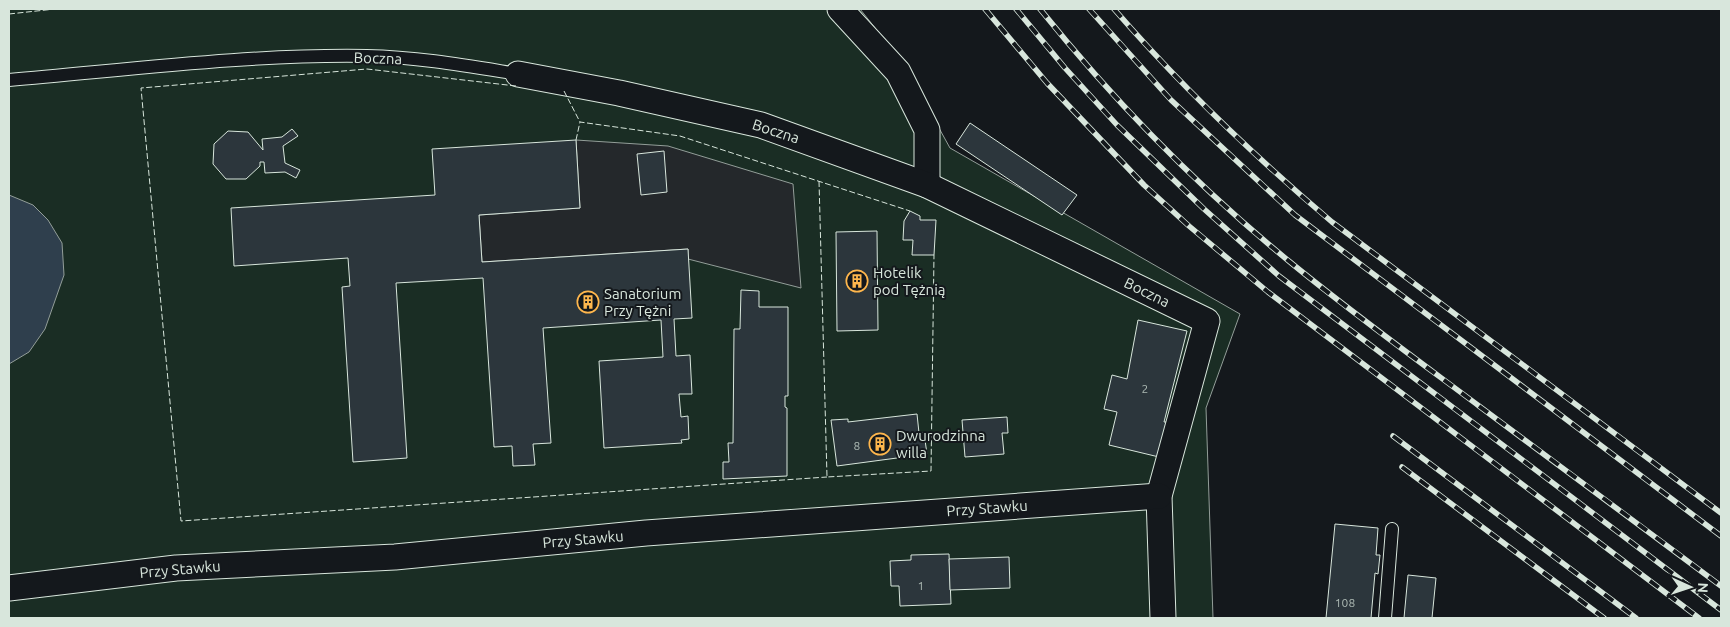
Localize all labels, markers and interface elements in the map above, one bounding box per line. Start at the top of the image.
street label: Boczna [353,49,403,67]
street label: Boczna [750,115,802,147]
place label: Hotelik pod Tężnią [873,264,945,298]
building icon: Hotelik pod Tężnią [845,269,869,293]
street label: Boczna [1121,274,1173,310]
place label: Sanatorium Przy Tężni [604,285,681,319]
building icon: Sanatorium Przy Tężni [576,290,600,314]
house number: 2 [1142,382,1148,395]
place label: Dwurodzinna willa [896,427,985,461]
building icon: Dwurodzinna willa [868,432,892,456]
house number: 8 [854,439,861,452]
street label: Przy Stawku [946,497,1028,519]
street label: Przy Stawku [542,527,624,551]
street label: Przy Stawku [139,557,221,581]
north arrow [1665,562,1715,612]
house number: 1 [918,579,924,592]
text: N [1695,582,1711,593]
house number: 108 [1335,596,1355,609]

